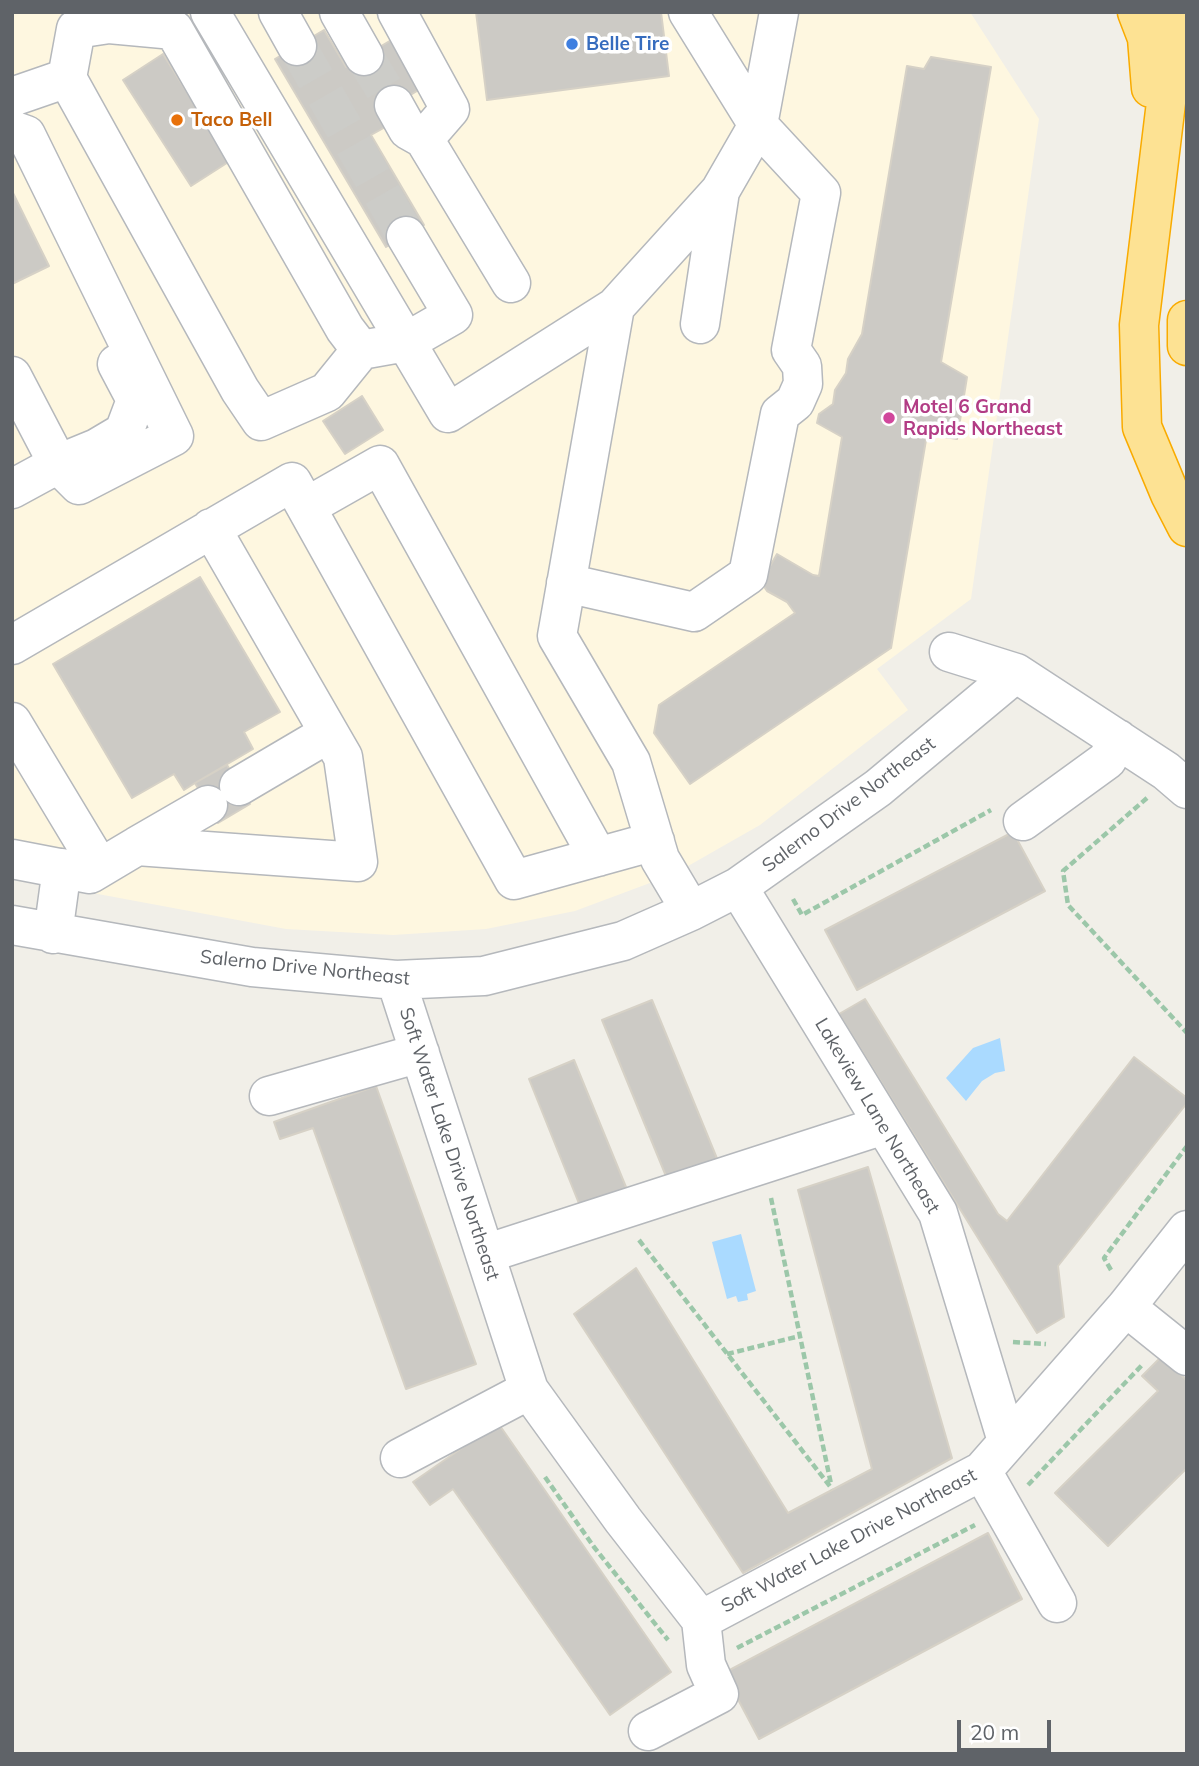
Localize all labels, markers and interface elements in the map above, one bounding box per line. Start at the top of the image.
place label: Belle Tire [586,33,670,55]
marker: Belle Tire [564,36,580,52]
place label: Taco Bell [191,109,272,131]
marker: Taco Bell [169,112,185,128]
place label: Motel 6 Grand Rapids Northeast [903,396,1062,440]
marker: Motel 6 Grand Rapids Northeast [881,410,897,426]
street label: Salerno Drive Northeast [758,732,940,878]
street label: Salerno Drive Northeast [199,946,411,990]
street label: Soft Water Lake Drive Northeast [394,1005,504,1283]
street label: Lakeview Lane Northeast [810,1014,944,1218]
street label: Soft Water Lake Drive Northeast [717,1464,981,1618]
scale bar [961,1706,1056,1750]
text: 20 m [970,1719,1019,1745]

